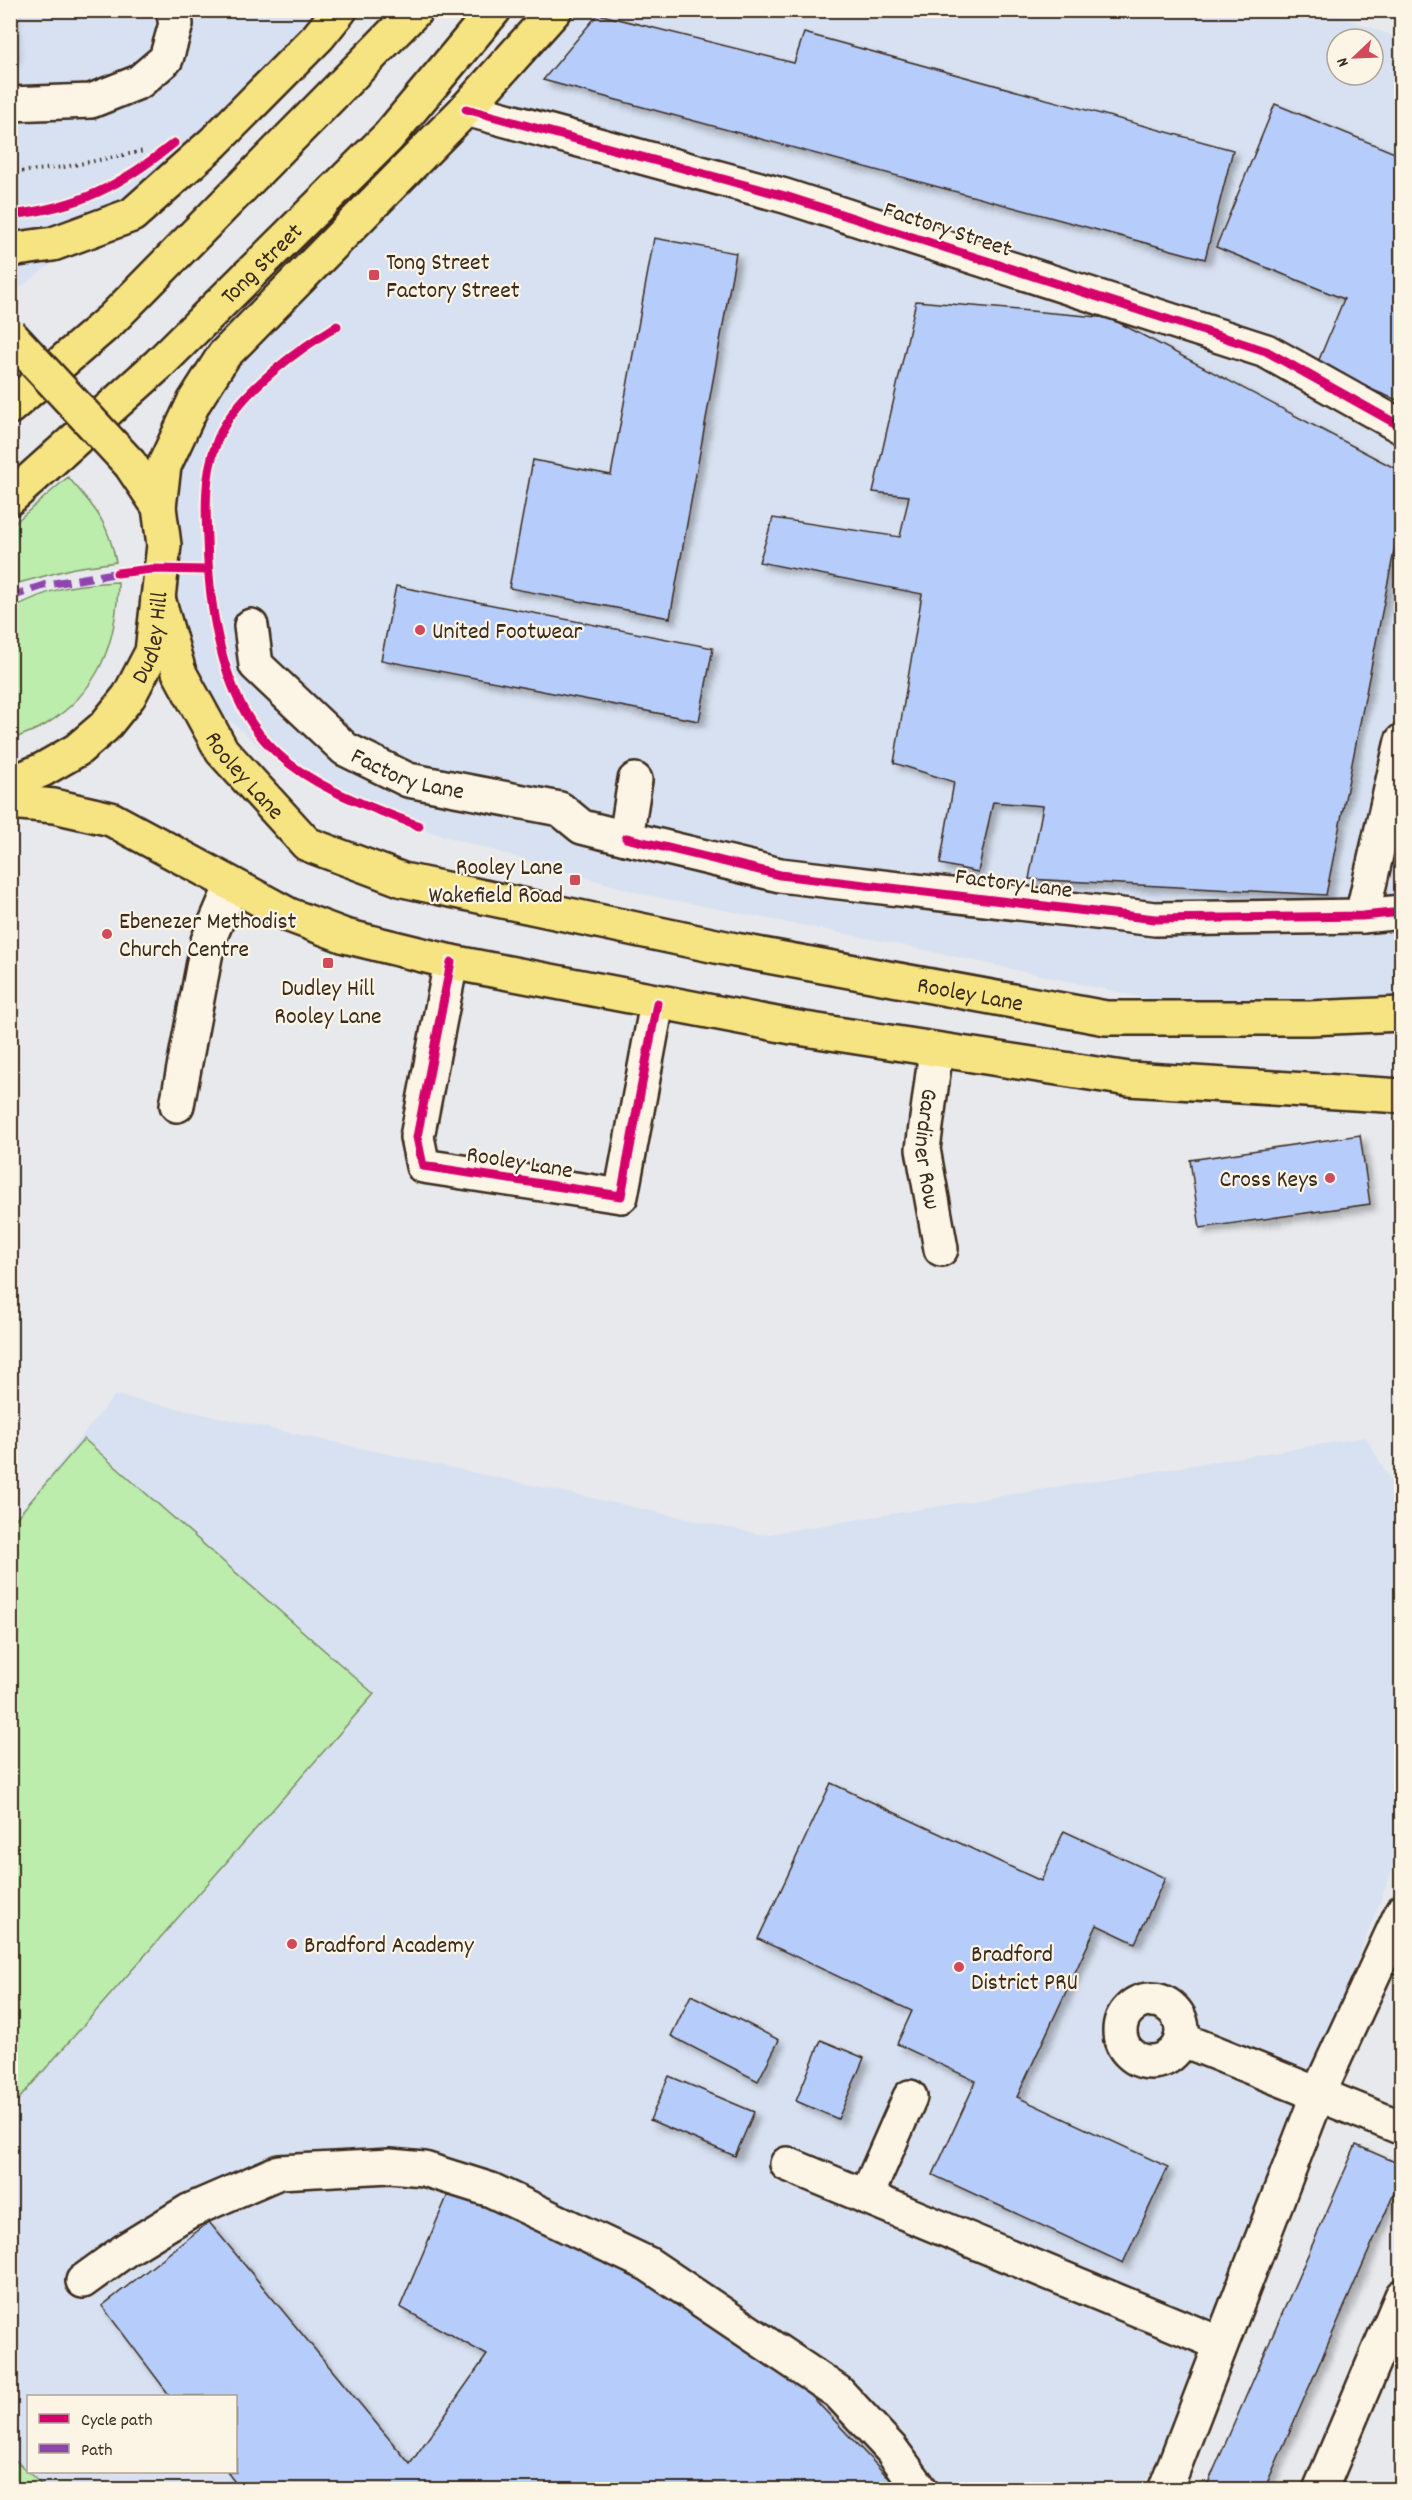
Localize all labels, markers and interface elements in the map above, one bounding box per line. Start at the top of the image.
north arrow [1325,27,1385,87]
text: N [1331,54,1356,70]
street label: Factory Street [878,194,1016,268]
street label: Tong Street [214,216,312,314]
place label: Tong Street Factory Street [386,247,520,309]
marker: Tong Street Factory Street [367,268,381,282]
street label: Dudley Hill [124,590,179,691]
place label: United Footwear [432,616,582,650]
marker: United Footwear [413,623,427,637]
street label: Rooley Lane [195,726,291,829]
street label: Factory Lane [344,741,467,810]
place label: Rooley Lane Wakefield Road [429,852,563,914]
street label: Factory Lane [953,861,1074,909]
marker: Rooley Lane Wakefield Road [568,873,582,887]
place label: Ebenezer Methodist Church Centre [119,906,296,968]
marker: Ebenezer Methodist Church Centre [100,927,114,941]
marker: Dudley Hill Rooley Lane [321,956,335,970]
street label: Rooley Lane [914,970,1026,1022]
place label: Dudley Hill Rooley Lane [274,973,382,1035]
street label: Gardiner Row [903,1086,948,1213]
street label: Rooley Lane [464,1139,575,1189]
place label: Cross Keys [1219,1164,1318,1198]
marker: Cross Keys [1323,1171,1337,1185]
place label: Bradford Academy [304,1930,475,1964]
marker: Bradford Academy [285,1937,299,1951]
place label: Bradford District PRU [971,1939,1078,2001]
marker: Bradford District PRU [952,1960,966,1974]
legend [27,2395,237,2473]
text: Cycle path [81,2409,152,2434]
text: Path [81,2439,113,2464]

